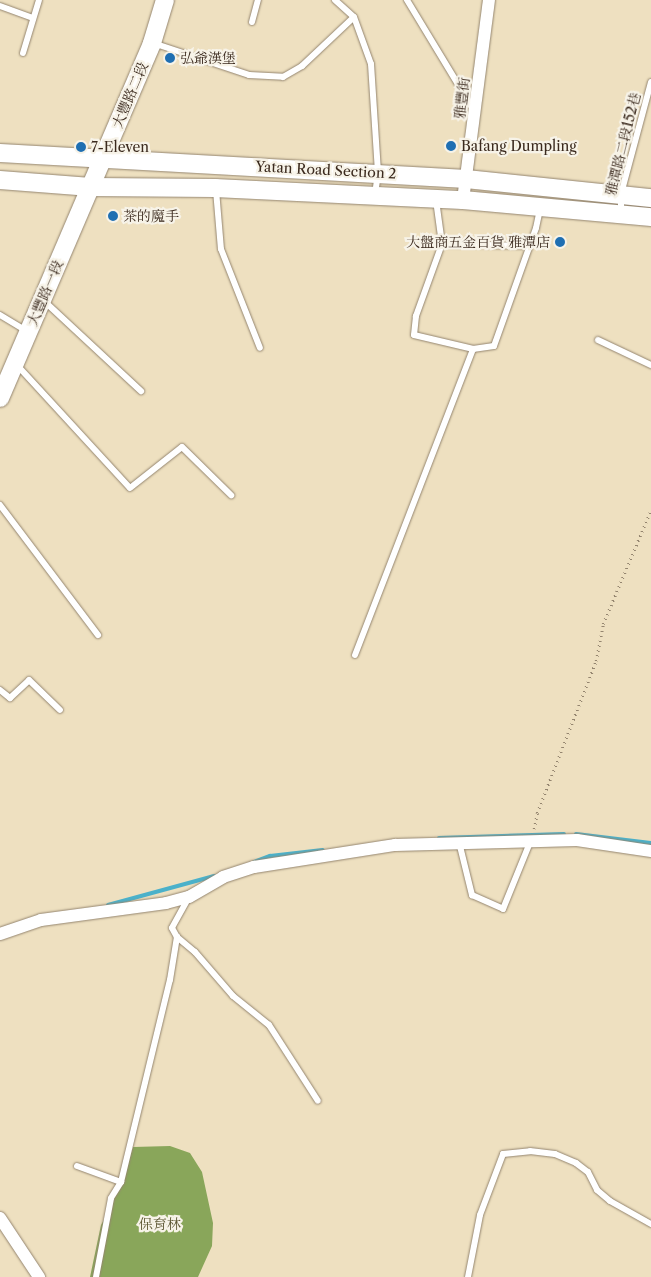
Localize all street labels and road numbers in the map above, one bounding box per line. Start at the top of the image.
street label: 大豐路二段 [109,60,151,130]
street label: 雅豐街 [451,76,473,120]
street label: 雅潭路二段152巷 [602,91,644,197]
street label: Yatan Road Section 2 [255,158,397,182]
street label: 大豐路一段 [24,258,66,328]

